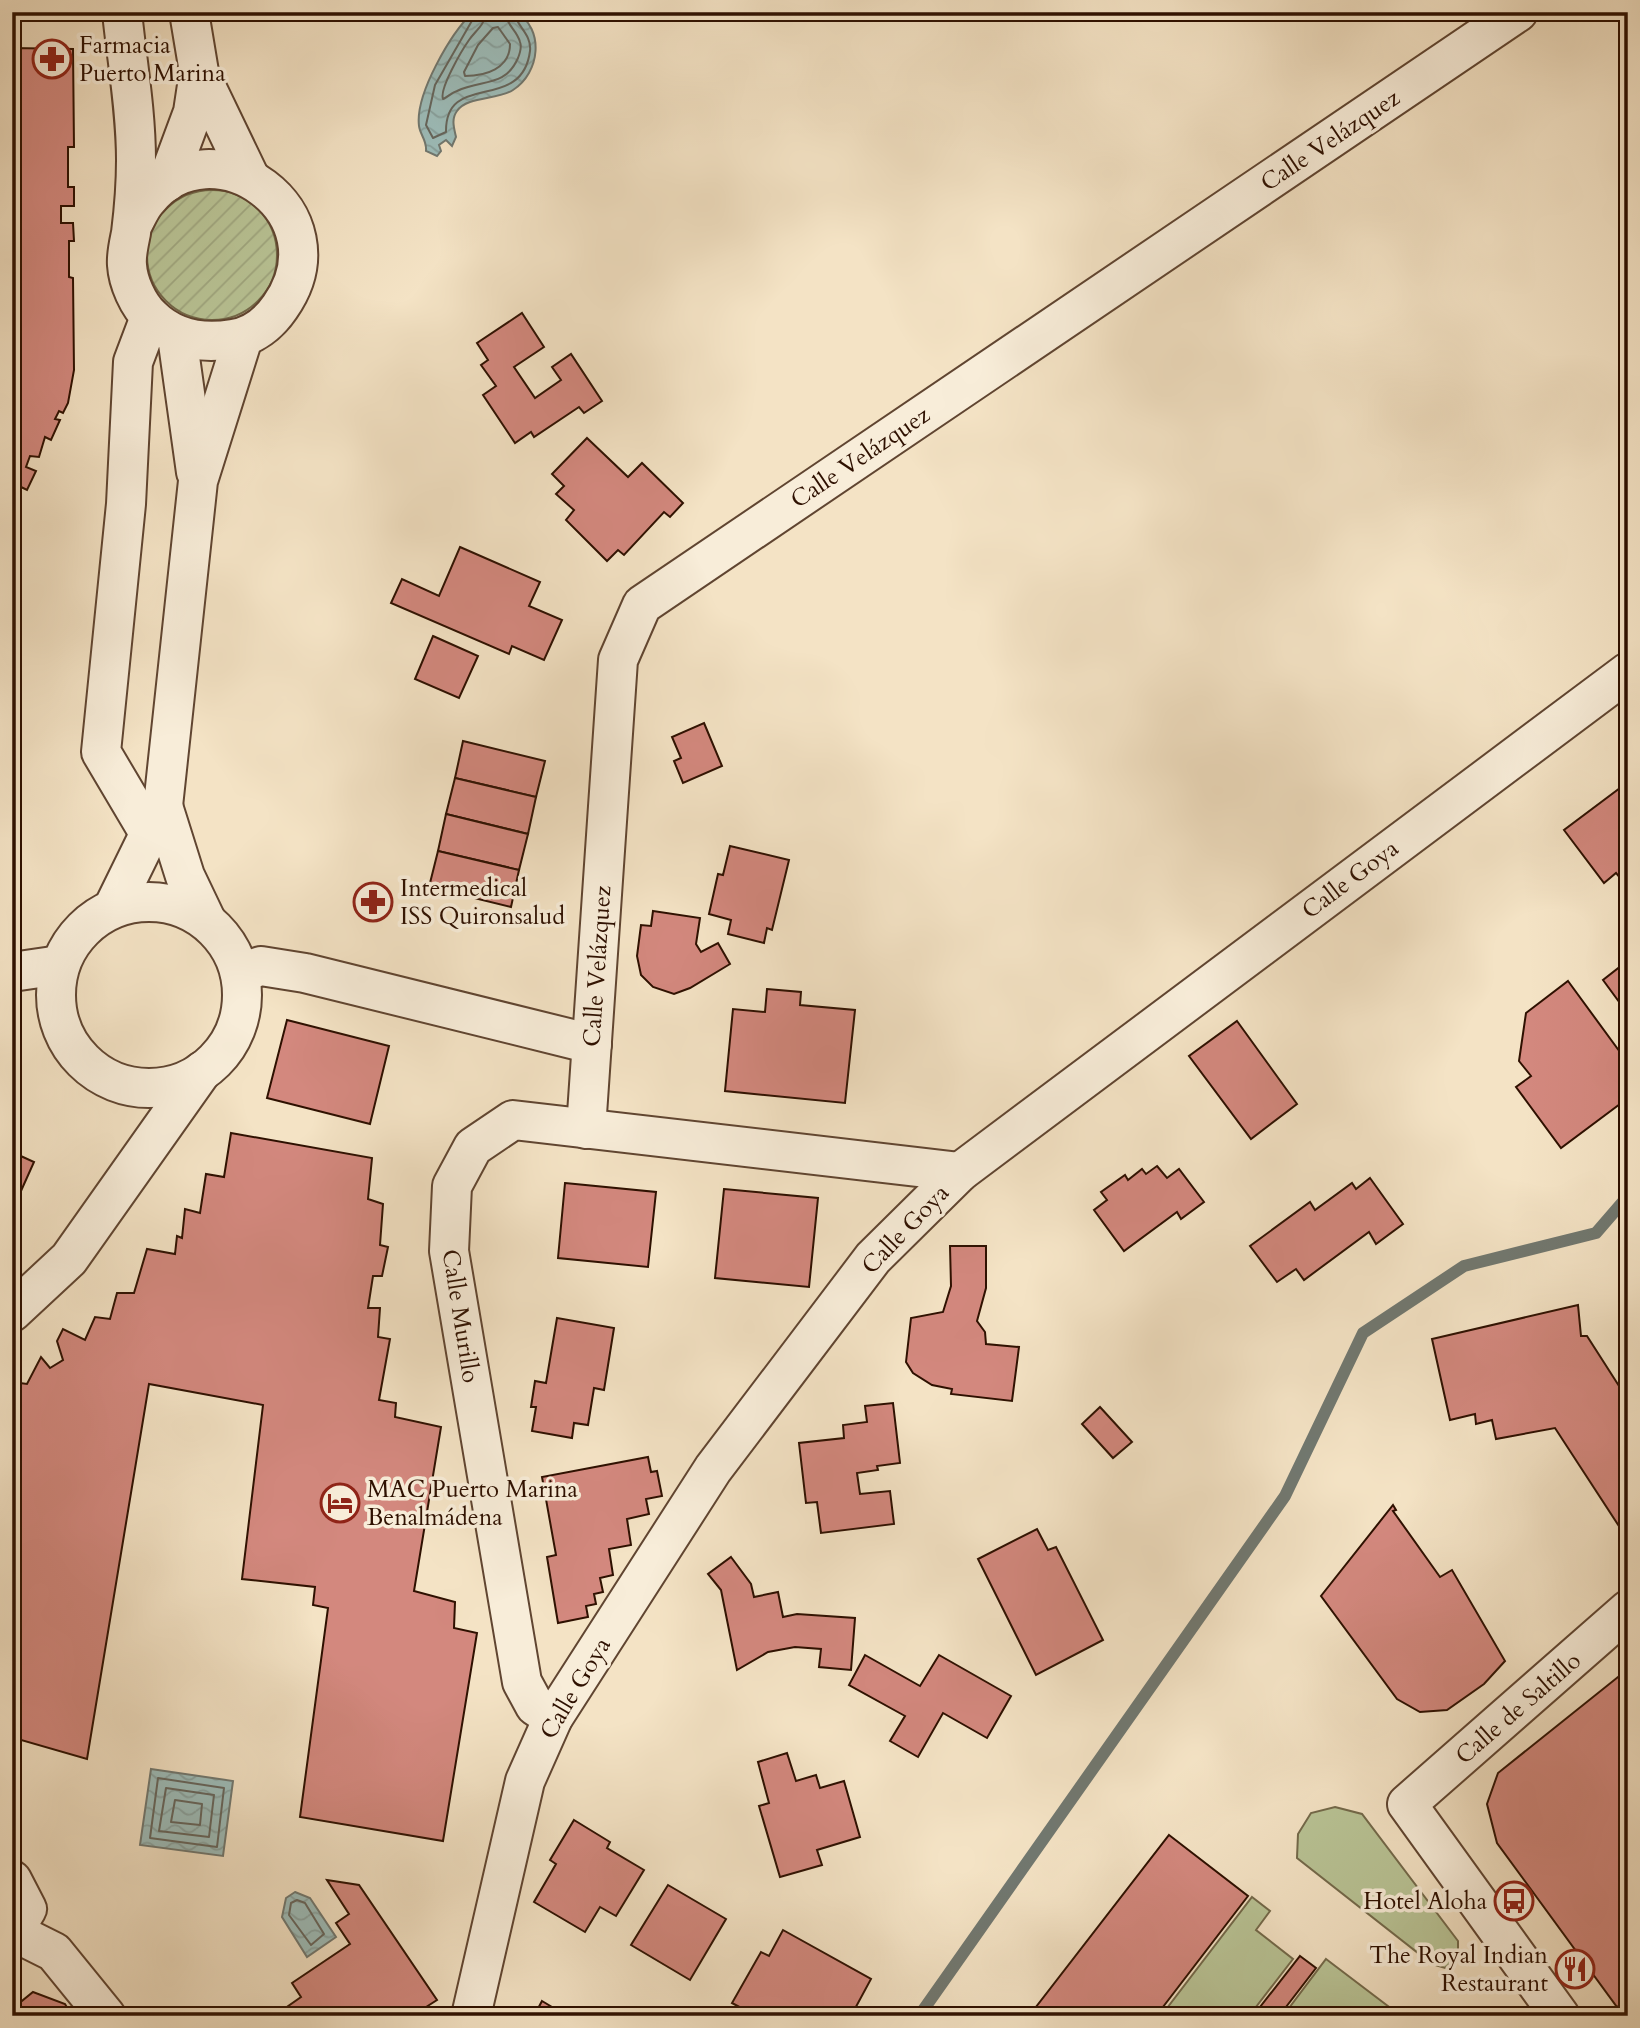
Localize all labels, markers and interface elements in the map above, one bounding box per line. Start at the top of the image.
place label: Farmacia Puerto Marina [79,29,226,90]
pharmacy icon: Farmacia Puerto Marina [31,38,73,80]
street label: Calle Velázquez [1254,81,1407,199]
street label: Calle Velázquez [784,398,937,516]
street label: Calle Goya [1295,832,1406,927]
place label: Intermedical ISS Quironsalud [400,872,565,933]
pharmacy icon: Intermedical ISS Quironsalud [352,881,394,923]
street label: Calle Velázquez [575,884,620,1048]
street label: Calle Goya [854,1177,957,1282]
street label: Calle Murillo [434,1247,487,1385]
place label: MAC Puerto Marina Benalmádena [367,1473,579,1534]
hotel icon: MAC Puerto Marina Benalmádena [319,1482,361,1524]
street label: Calle Goya [532,1631,619,1745]
street label: Calle de Saltillo [1448,1645,1588,1772]
bus stop icon: Hotel Aloha [1493,1880,1535,1922]
place label: Hotel Aloha [1363,1885,1488,1918]
place label: The Royal Indian Restaurant [1369,1939,1548,2000]
restaurant icon: The Royal Indian Restaurant [1554,1948,1596,1990]

